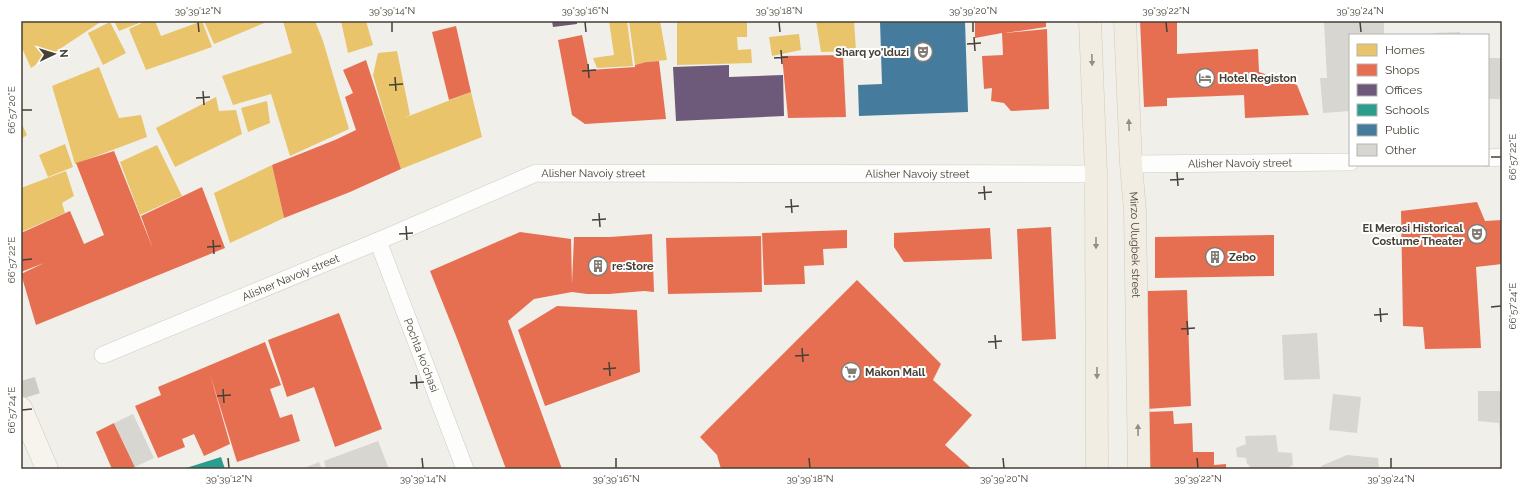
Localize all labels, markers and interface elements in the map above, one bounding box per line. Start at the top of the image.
text: 39°39'12"N [175,5,221,16]
text: 39°39'14"N [369,5,415,16]
text: 39°39'16"N [561,5,609,16]
text: 39°39'18"N [755,5,803,16]
text: 39°39'20"N [949,5,997,16]
text: 39°39'22"N [1142,5,1190,16]
text: 39°39'24"N [1336,5,1384,16]
north arrow [34,34,74,74]
legend [1349,34,1489,166]
theatre icon: Sharq yo'lduzi [912,41,934,63]
text: Homes [1385,43,1425,57]
place label: Sharq yo'lduzi [835,46,909,59]
text: N [57,49,70,58]
one-way arrow [1088,54,1095,66]
text: Shops [1385,63,1420,77]
hotel icon: Hotel Registon [1194,67,1216,89]
place label: Hotel Registon [1219,72,1297,85]
text: Offices [1385,83,1422,97]
text: 66°57'20"E [6,86,17,134]
text: Schools [1385,103,1429,117]
one-way arrow [1126,119,1133,131]
text: Public [1385,123,1420,137]
text: 66°57'22"E [1507,134,1518,180]
text: Other [1385,143,1417,157]
street label: Alisher Navoiy street [1188,157,1292,170]
street label: Alisher Navoiy street [541,167,646,180]
street label: Alisher Navoiy street [865,168,970,181]
street label: Mirzo Ulugbek street [1126,191,1142,298]
place label: El Merosi Historical Costume Theater [1363,222,1464,248]
theatre icon: El Merosi Historical Costume Theater [1466,223,1488,245]
text: 66°57'22"E [6,237,17,283]
one-way arrow [1093,237,1099,250]
building icon: Zebo [1204,246,1226,268]
place label: Zebo [1229,251,1256,264]
street label: Alisher Navoiy street [240,252,342,304]
building icon: re:Store [587,255,609,277]
place label: re:Store [612,260,654,273]
text: 66°57'24"E [1507,283,1518,329]
street label: Pochta ko'chasi [401,316,441,394]
supermarket icon: Makon Mall [840,361,862,383]
place label: Makon Mall [865,366,926,379]
one-way arrow [1094,367,1100,380]
text: 66°57'24"E [6,387,17,433]
one-way arrow [1135,423,1141,436]
text: 39°39'12"N [206,473,252,484]
text: 39°39'14"N [400,473,446,484]
text: 39°39'16"N [592,473,640,484]
text: 39°39'18"N [786,473,834,484]
text: 39°39'20"N [980,473,1028,484]
text: 39°39'22"N [1174,473,1222,484]
text: 39°39'24"N [1367,473,1415,484]

